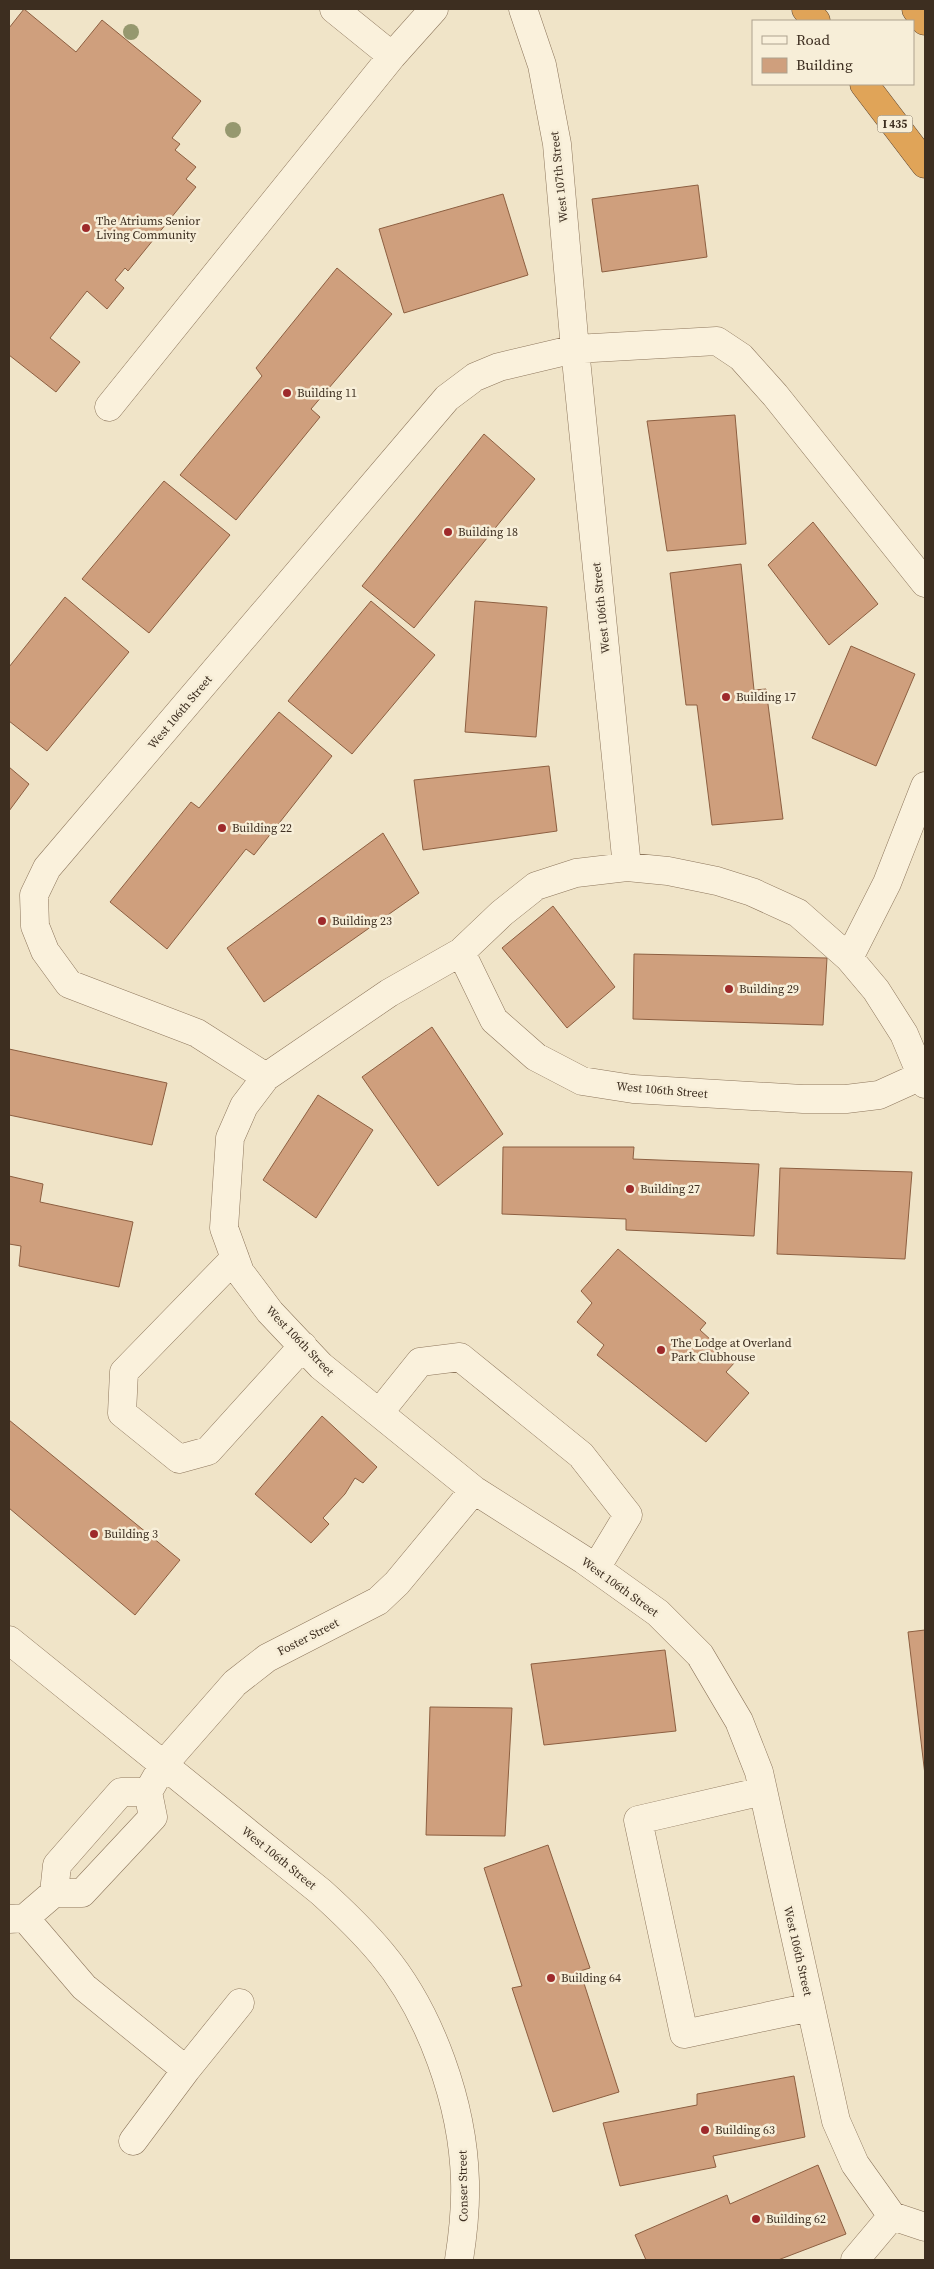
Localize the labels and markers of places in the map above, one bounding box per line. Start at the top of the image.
place label: The Atriums Senior Living Community [96,213,200,243]
marker: The Atriums Senior Living Community [80,222,92,234]
place label: Building 11 [297,385,357,401]
marker: Building 11 [281,387,293,399]
place label: Building 18 [458,524,518,540]
marker: Building 18 [442,526,454,538]
place label: Building 17 [736,689,796,705]
marker: Building 17 [720,691,732,703]
place label: Building 22 [232,820,292,836]
marker: Building 22 [216,822,228,834]
place label: Building 23 [332,913,392,929]
marker: Building 23 [316,915,328,927]
place label: Building 29 [739,981,799,997]
marker: Building 29 [723,983,735,995]
place label: Building 27 [640,1181,700,1197]
marker: Building 27 [624,1183,636,1195]
place label: The Lodge at Overland Park Clubhouse [671,1335,792,1365]
marker: The Lodge at Overland Park Clubhouse [655,1344,667,1356]
place label: Building 3 [104,1526,158,1542]
marker: Building 3 [88,1528,100,1540]
place label: Building 64 [561,1970,621,1986]
marker: Building 64 [545,1972,557,1984]
place label: Building 63 [715,2122,775,2138]
marker: Building 63 [699,2124,711,2136]
place label: Building 62 [766,2211,826,2227]
marker: Building 62 [750,2213,762,2225]

